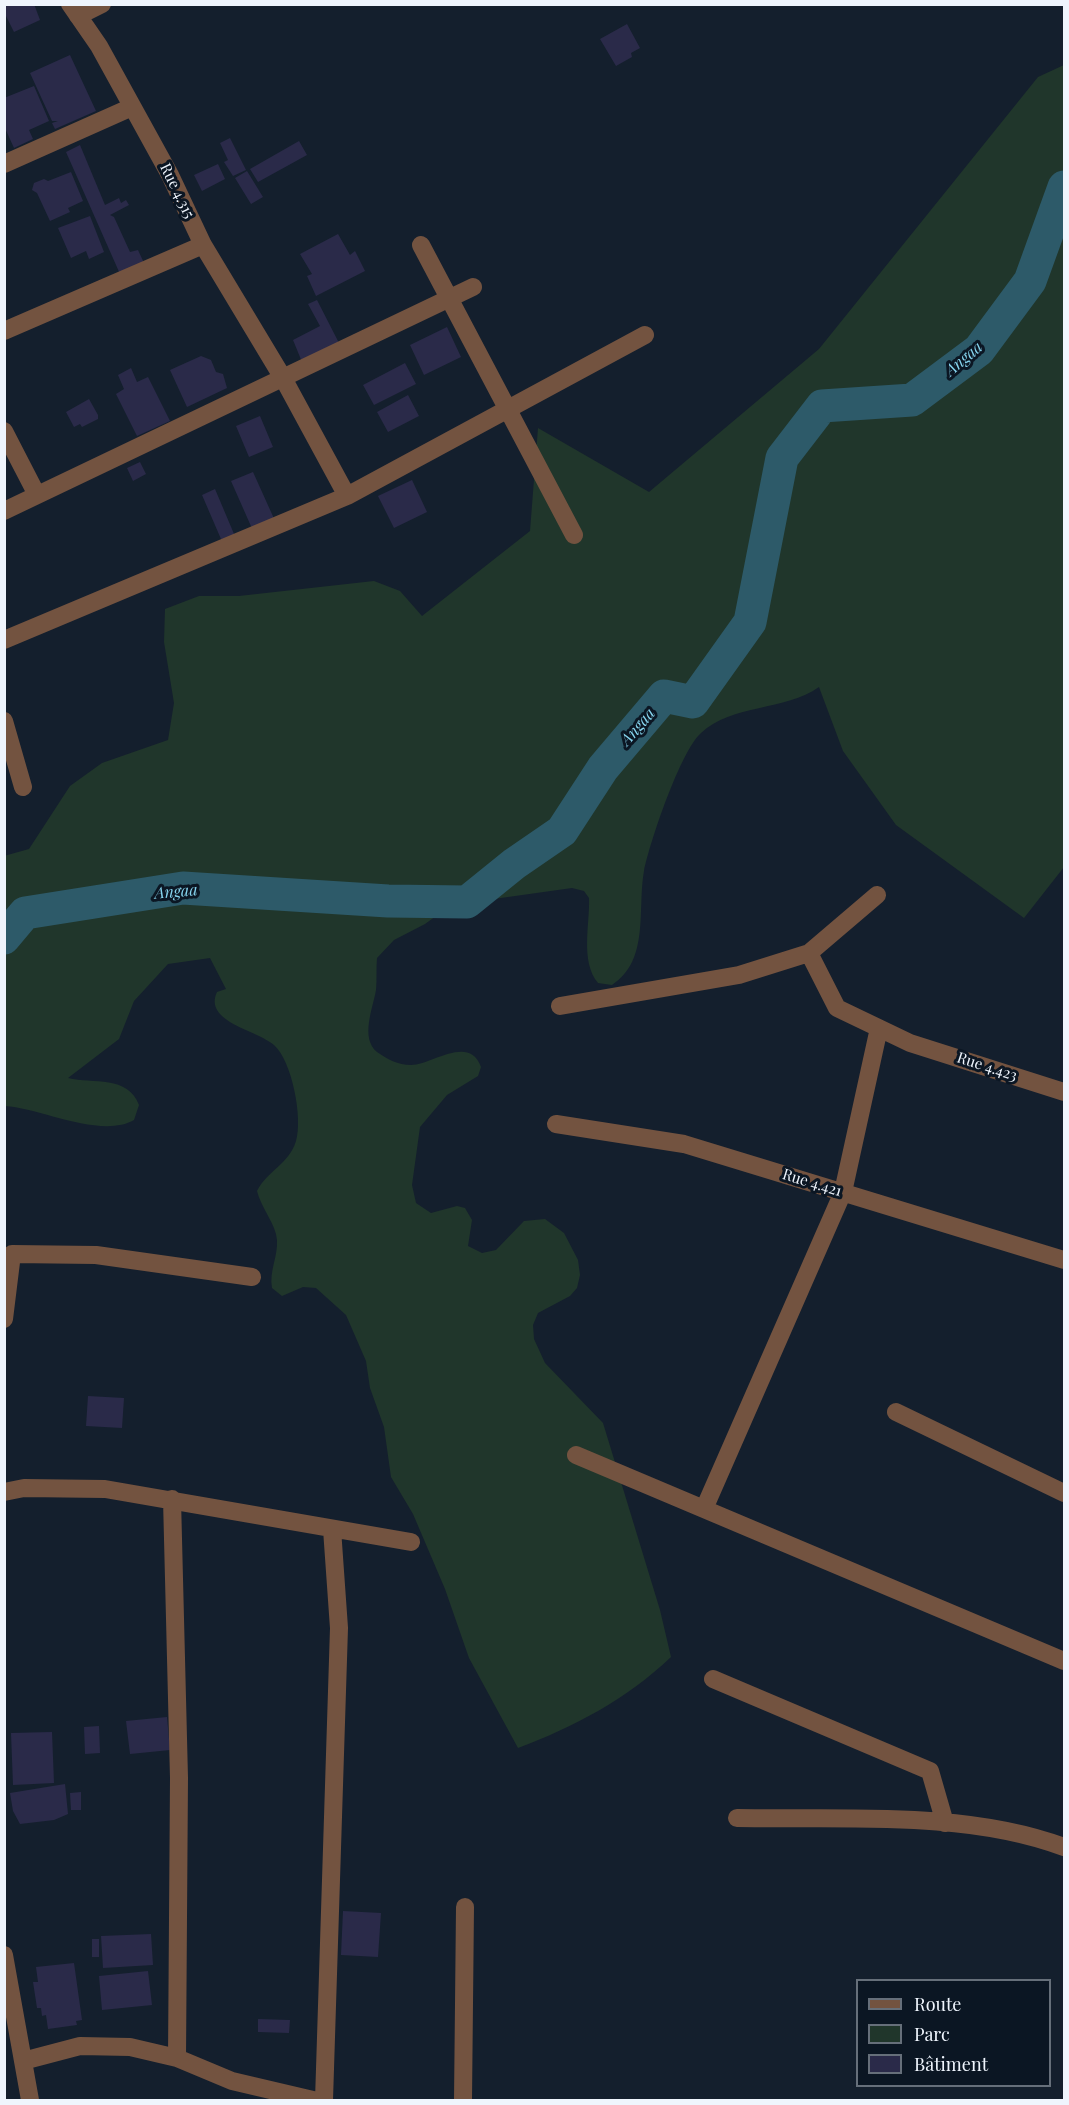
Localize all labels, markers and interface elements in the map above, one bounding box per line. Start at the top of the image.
street label: Rue 4.315 [156,160,198,222]
water label: Angaa [941,338,987,380]
water label: Angaa [617,704,659,750]
water label: Angaa [154,881,198,903]
street label: Rue 4.423 [955,1049,1019,1085]
street label: Rue 4.421 [780,1165,844,1201]
legend [856,1979,1051,2087]
text: Route [914,1992,961,2016]
text: Parc [914,2022,950,2046]
text: Bâtiment [914,2052,988,2076]

